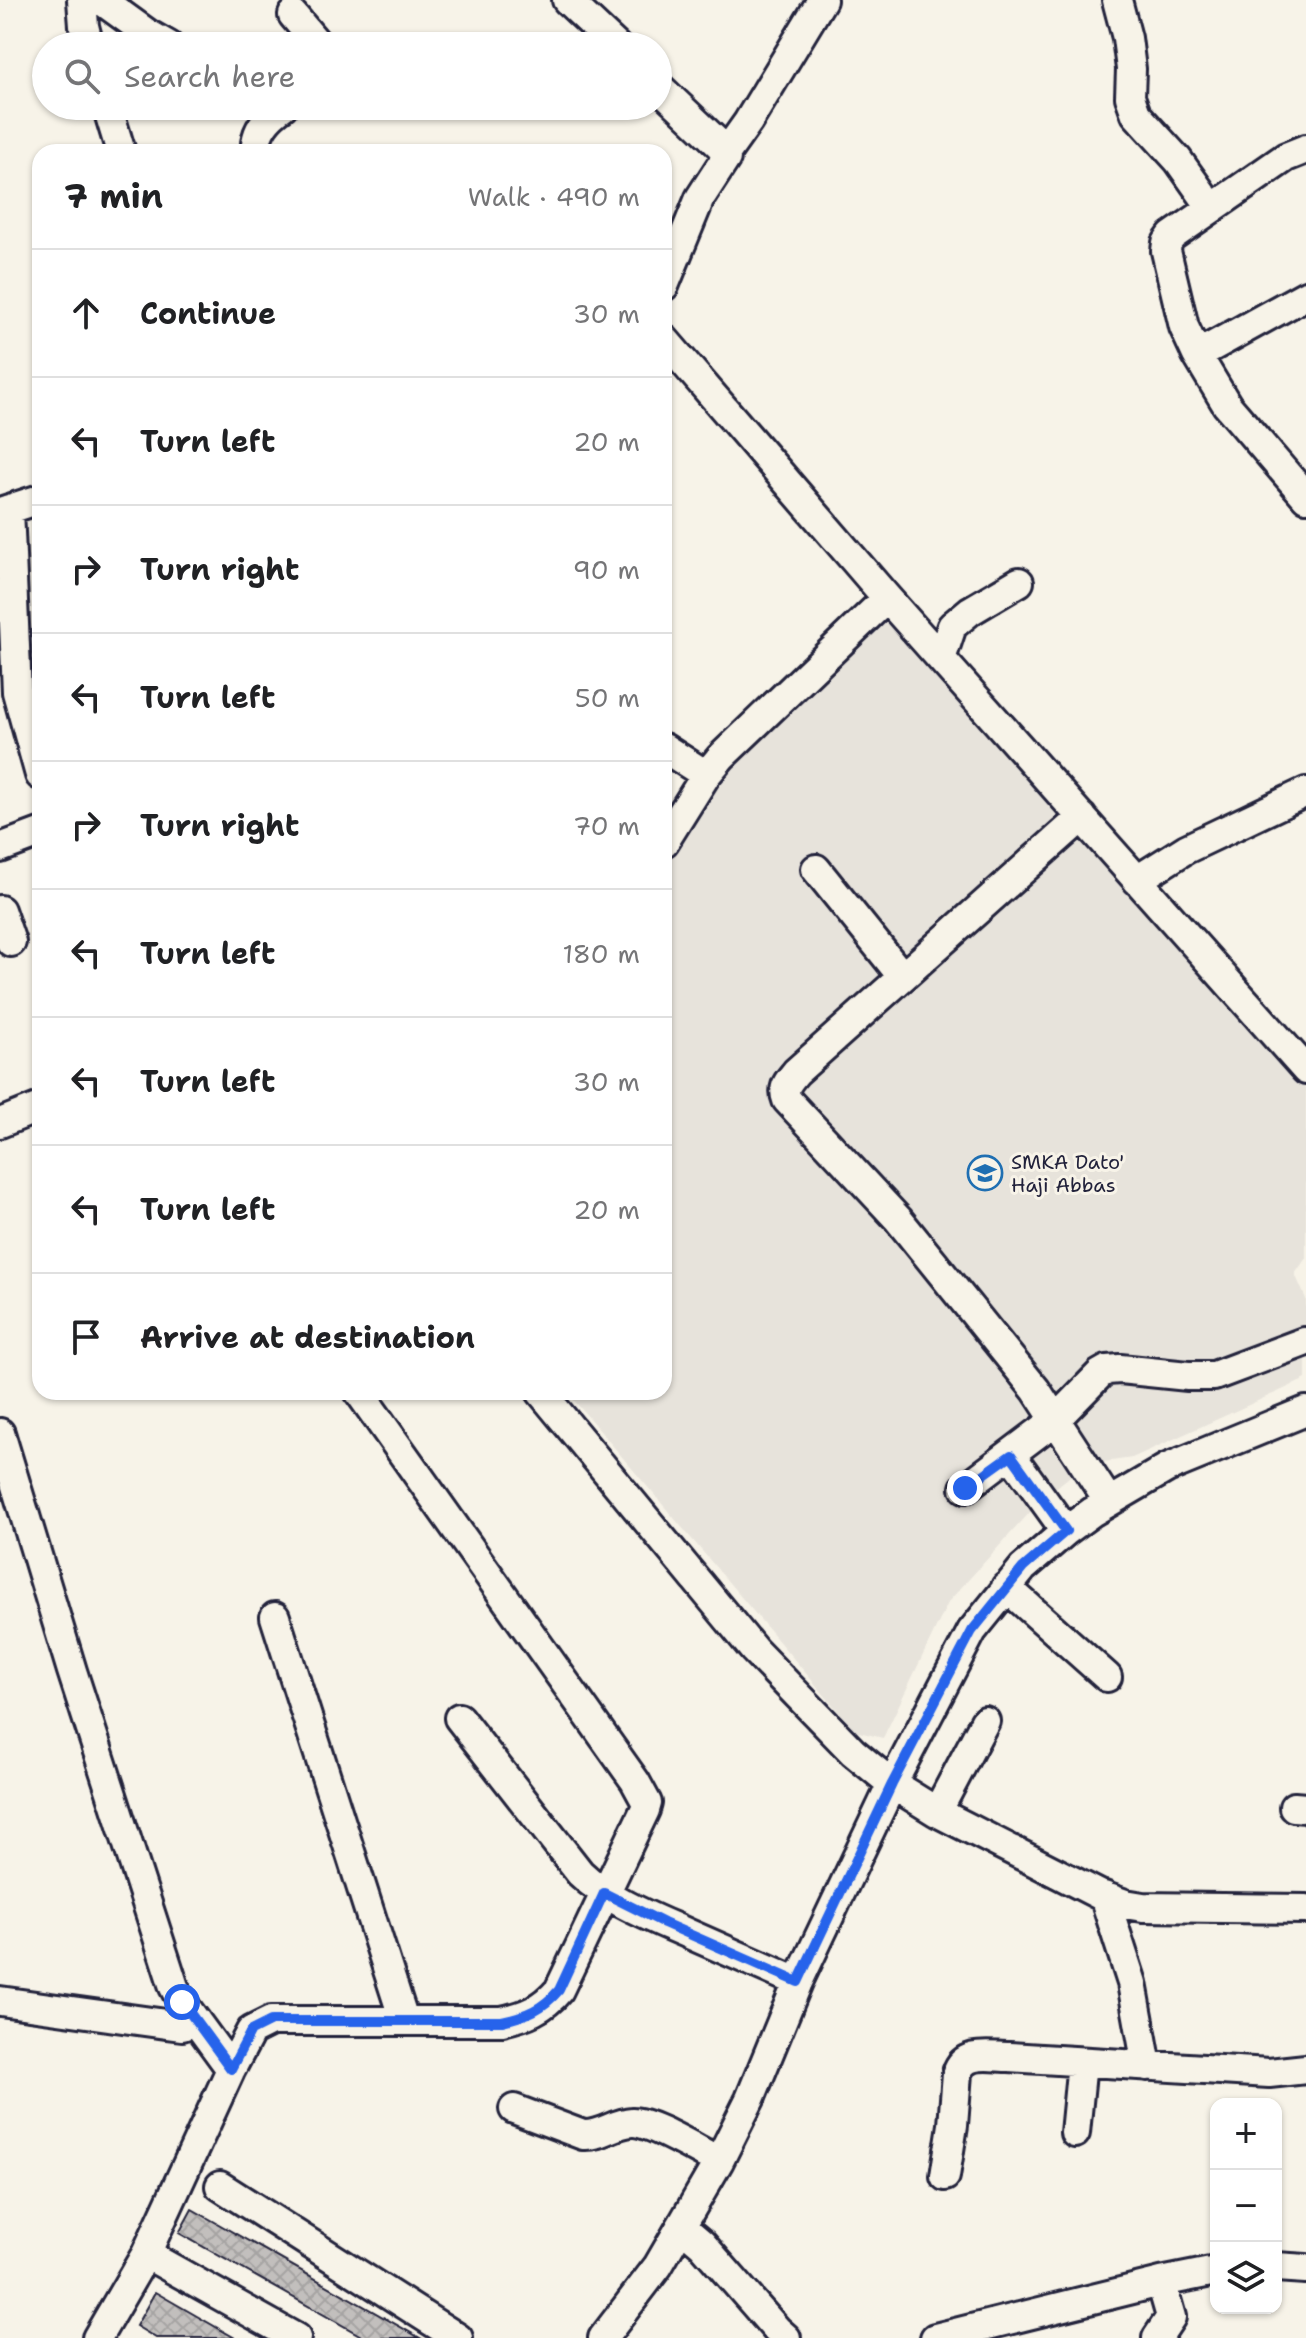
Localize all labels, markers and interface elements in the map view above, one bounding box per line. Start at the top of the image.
search box [32,32,672,120]
icon: search [60,54,104,98]
text: Search here [124,56,295,97]
text: 7 min [64,173,163,219]
text: Walk · 490 m [468,179,640,214]
icon: ahead [64,291,108,335]
text: Continue [140,293,276,334]
text: 30 m [573,296,640,331]
icon: left [64,419,108,463]
text: Turn left [140,421,275,462]
text: 20 m [573,424,640,459]
icon: right [64,547,108,591]
text: Turn right [140,549,299,590]
text: 90 m [573,552,640,587]
icon: left [64,675,108,719]
text: Turn left [140,677,275,718]
text: 50 m [575,680,640,715]
icon: right [64,803,108,847]
text: Turn right [140,805,299,846]
text: 70 m [573,808,640,843]
icon: left [64,931,108,975]
text: Turn left [140,933,275,974]
text: 180 m [562,936,640,971]
icon: left [64,1059,108,1103]
text: Turn left [140,1061,275,1102]
text: 30 m [573,1064,640,1099]
place label: SMKA Dato' Haji Abbas [1011,1149,1124,1198]
school or university icon: SMKA Dato' Haji Abbas [966,1154,1004,1192]
icon: left [64,1187,108,1231]
text: Turn left [140,1189,275,1230]
text: 20 m [573,1192,640,1227]
icon: arrive [64,1315,108,1359]
text: Arrive at destination [140,1317,475,1358]
route end [947,1470,983,1506]
route start [164,1984,200,2020]
map controls [1210,2098,1282,2314]
button: + [1210,2098,1282,2170]
button: − [1210,2170,1282,2242]
button: layers [1210,2242,1282,2314]

